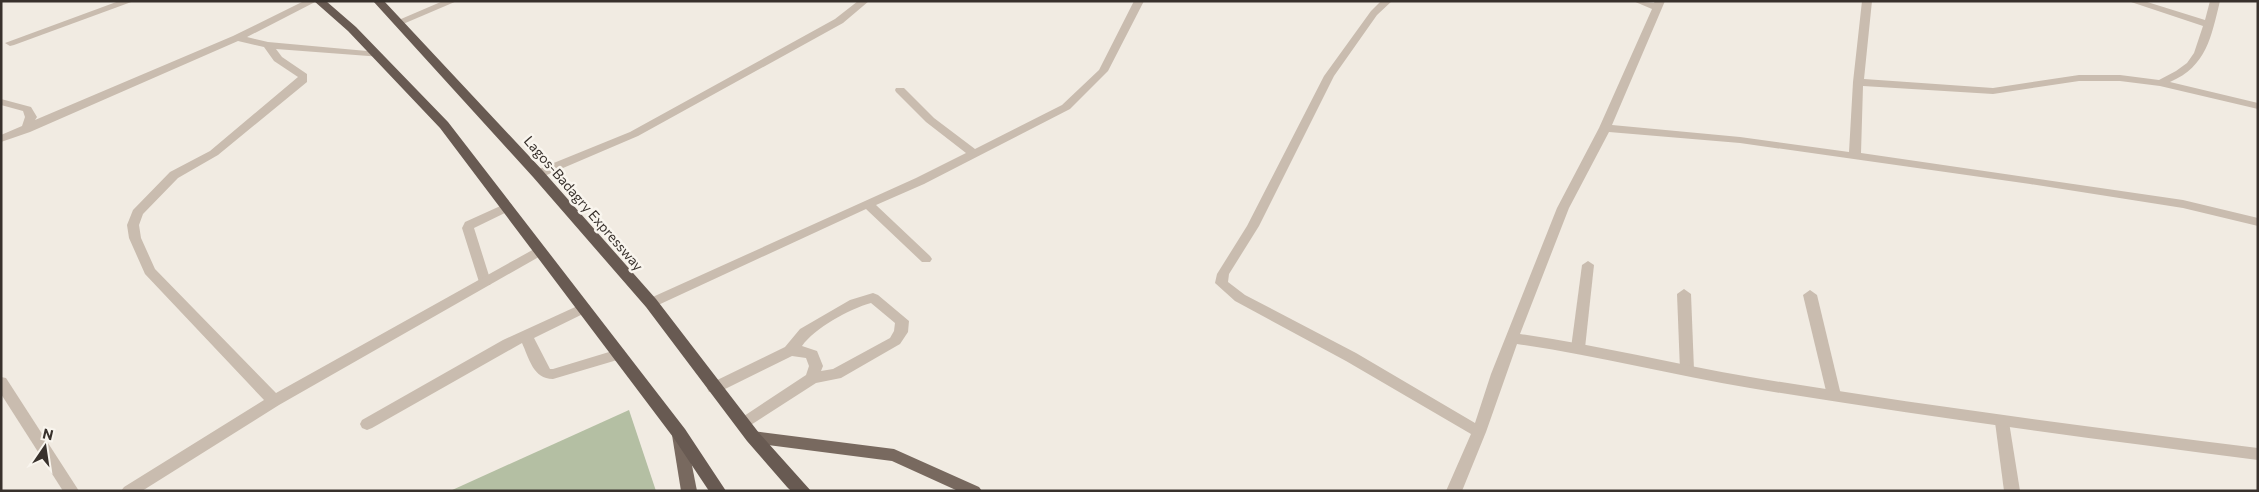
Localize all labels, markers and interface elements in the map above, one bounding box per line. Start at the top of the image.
street label: Lagos-Badagry Expressway [521,132,647,274]
north arrow [20,422,70,472]
text: N [41,424,55,443]

